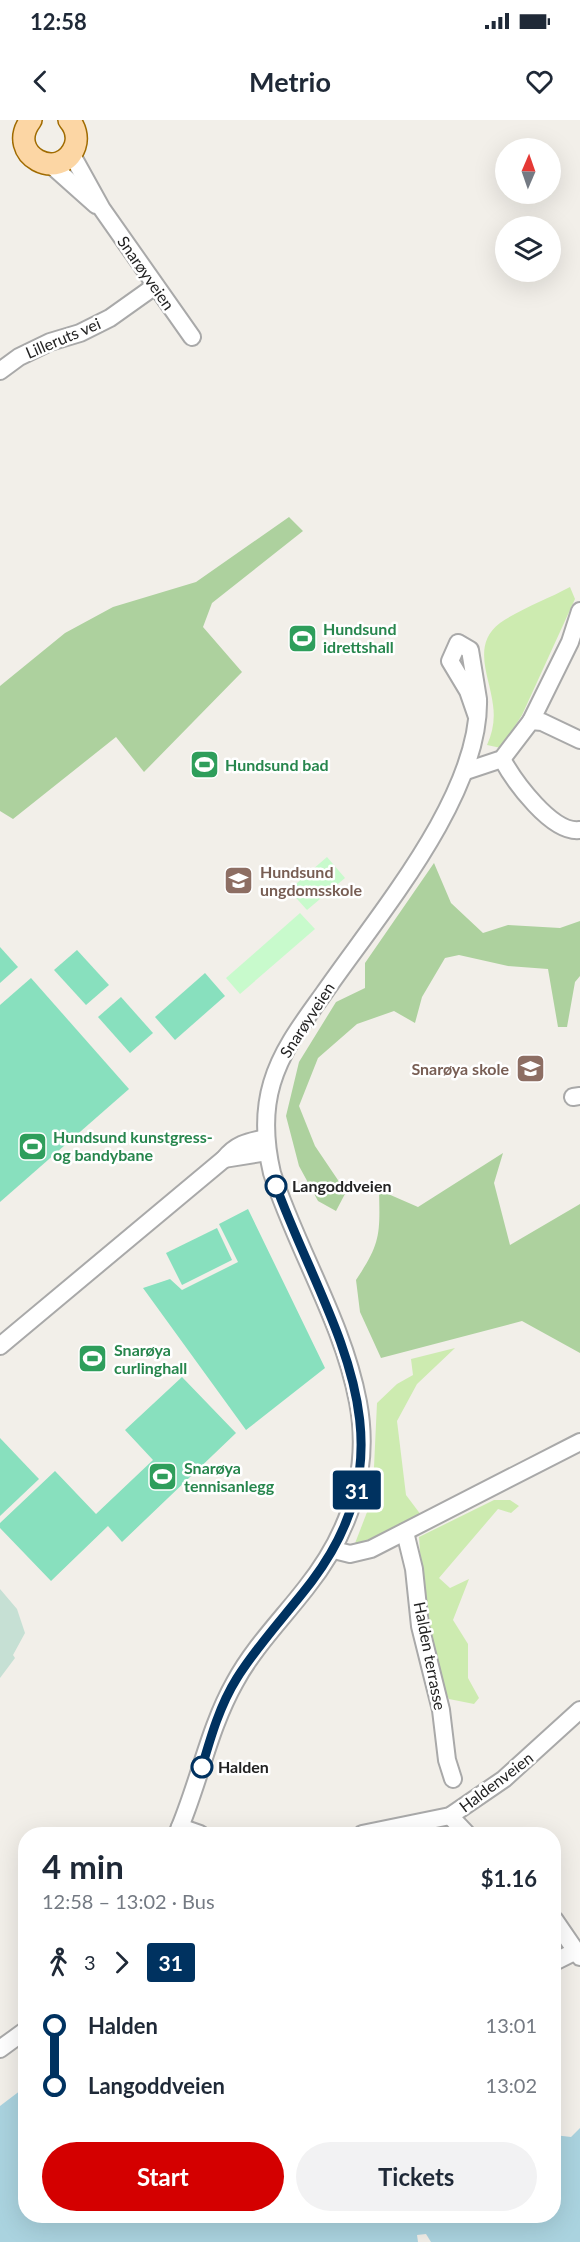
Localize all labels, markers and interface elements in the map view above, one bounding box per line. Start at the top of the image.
text: 12:58 [30,8,87,35]
icon: back [24,65,57,98]
text: Metrio [249,65,331,98]
icon: heart [523,65,556,98]
north arrow [495,138,561,204]
map controls [495,138,561,282]
button: layers [495,216,561,282]
street label: Snarøyveien [114,232,179,313]
street label: Lilleruts vei [23,313,103,362]
place label: Hundsund idrettshall [323,619,396,656]
sports icon: Hundsund idrettshall [286,622,318,654]
sports icon: Hundsund bad [188,749,220,781]
place label: Hundsund bad [225,755,329,774]
place label: Hundsund ungdomsskole [260,862,362,899]
school or university icon: Hundsund ungdomsskole [223,865,255,897]
street label: Snarøyveien [275,979,338,1061]
school or university icon: Snarøya skole [514,1053,546,1085]
place label: Snarøya skole [411,1059,509,1078]
place label: Hundsund kunstgress- og bandybane [53,1127,213,1164]
sports icon: Hundsund kunstgress- og bandybane [16,1130,48,1162]
marker: Langoddveien [265,1175,287,1197]
place label: Langoddveien [292,1176,391,1195]
place label: Snarøya curlinghall [114,1340,187,1377]
sports icon: Snarøya curlinghall [77,1343,109,1375]
place label: Snarøya tennisanlegg [184,1458,275,1495]
sports icon: Snarøya tennisanlegg [147,1461,179,1493]
line badge: 31 [330,1470,384,1510]
text: 31 [345,1478,369,1503]
street label: Halden terrasse [411,1600,450,1712]
street label: Haldenveien [455,1748,536,1816]
marker: Halden [191,1756,213,1778]
place label: Halden [218,1757,269,1776]
text: 4 min [42,1846,124,1886]
text: $1.16 [481,1865,537,1892]
text: 12:58 – 13:02 · Bus [42,1889,215,1913]
icon: walk [42,1946,75,1979]
icon: forward [105,1946,138,1979]
text: 3 [84,1950,96,1974]
text: 31 [159,1950,183,1975]
text: Halden [88,2012,158,2039]
text: 13:01 [486,2013,537,2037]
text: Langoddveien [88,2072,225,2099]
text: 13:02 [486,2073,537,2097]
button: Start [42,2142,284,2211]
button: Tickets [296,2142,537,2211]

